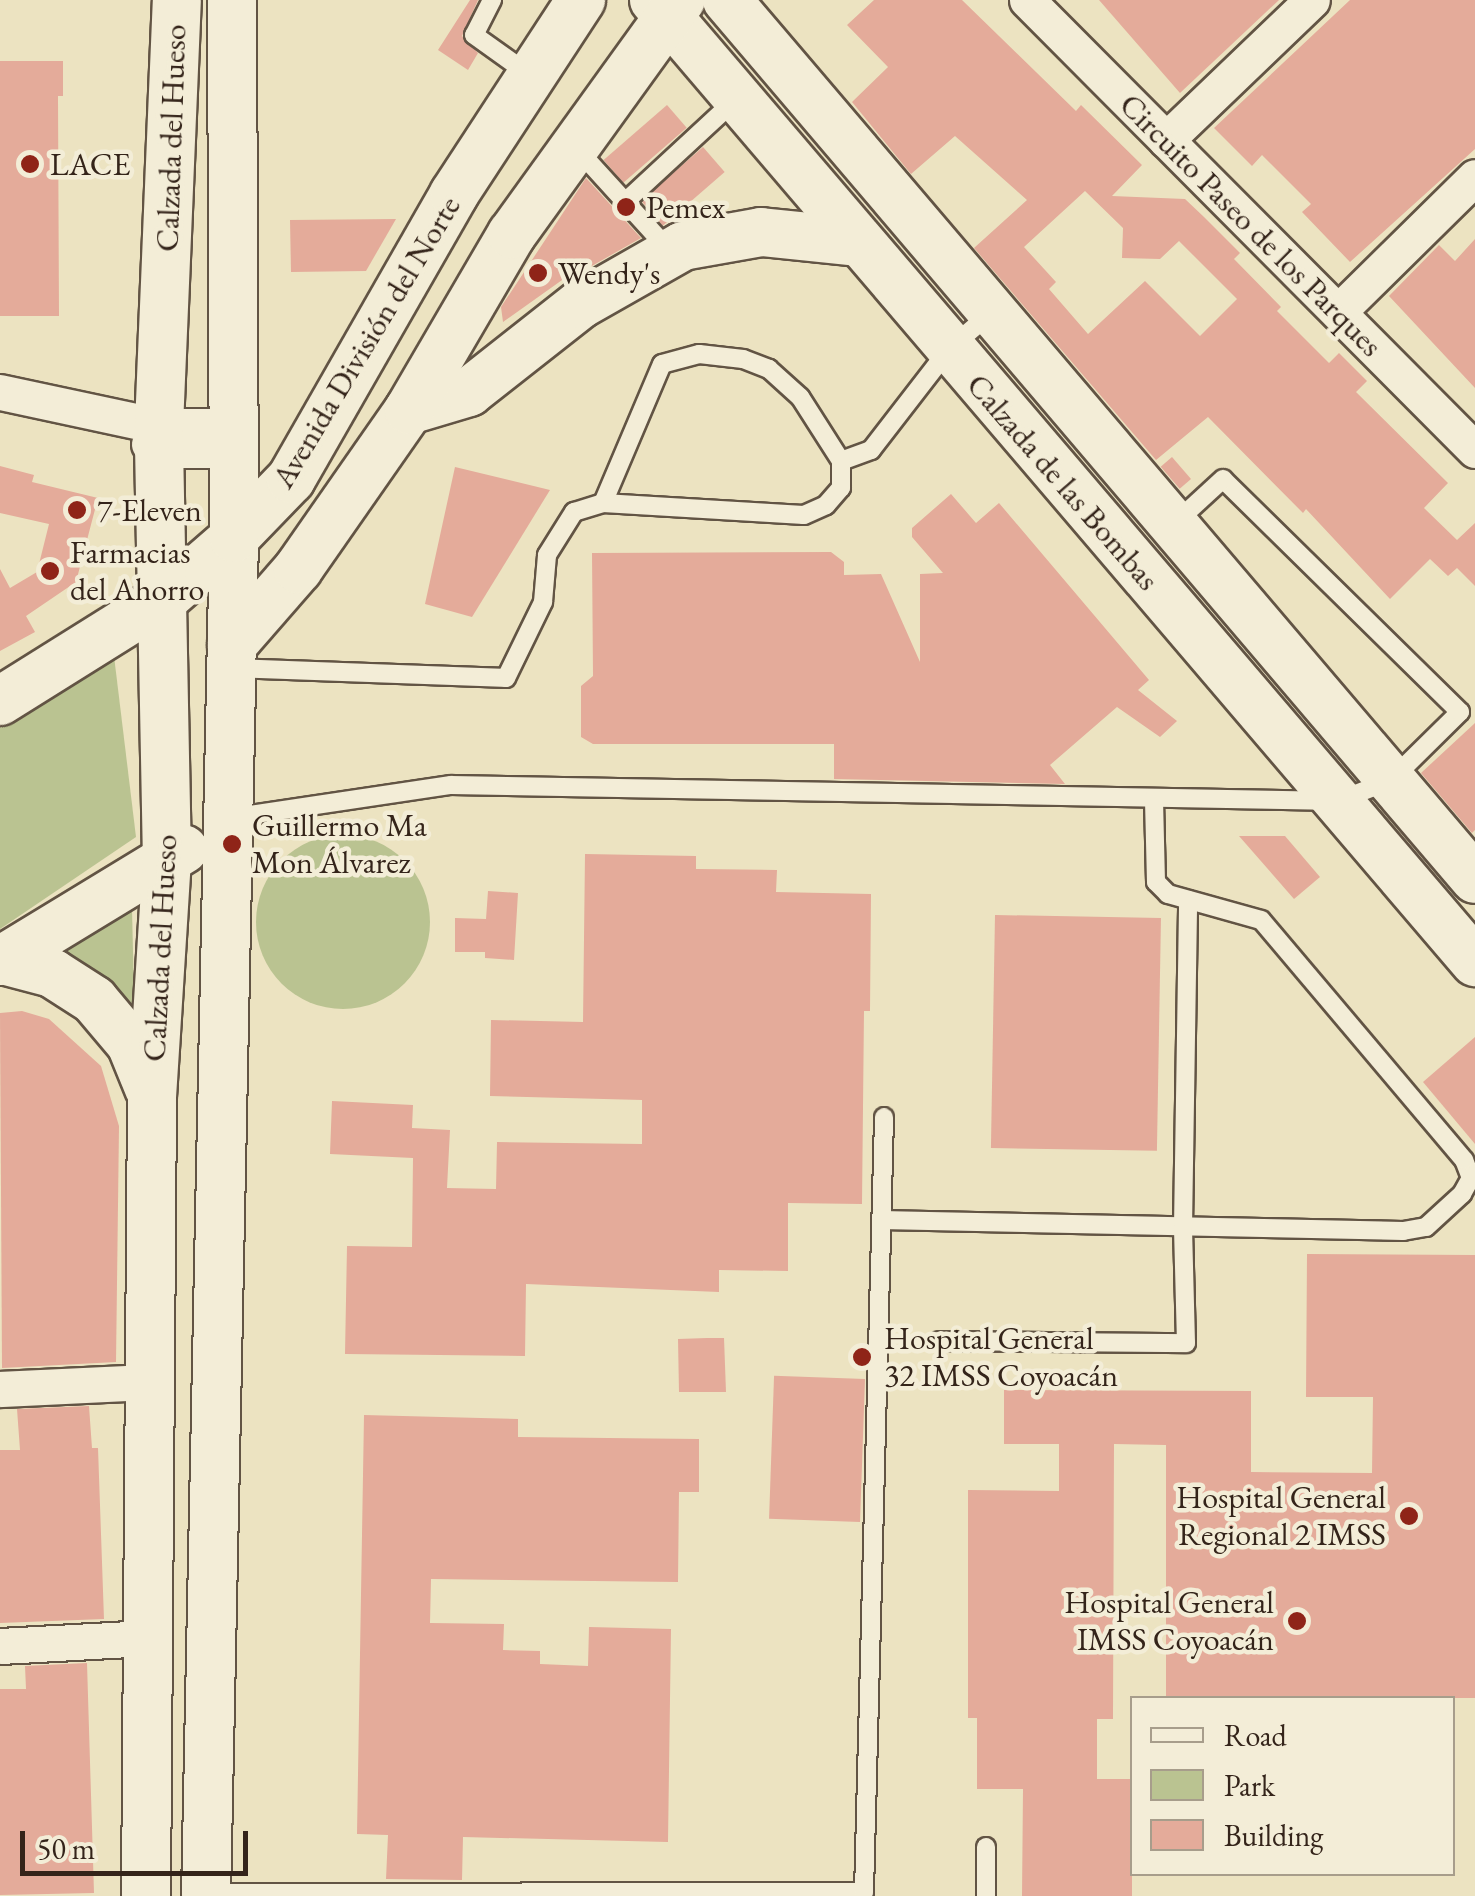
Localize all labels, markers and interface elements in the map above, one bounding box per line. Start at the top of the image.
street label: Calzada del Hueso [148,24,194,252]
street label: Circuito Paseo de los Parques [1112,86,1390,364]
place label: LACE [50,145,131,183]
marker: LACE [19,153,41,175]
place label: Pemex [646,188,725,226]
street label: Avenida División del Norte [264,189,468,495]
marker: Pemex [615,196,637,218]
place label: Wendy's [558,254,660,292]
marker: Wendy's [527,262,549,284]
street label: Calzada de las Bombas [959,366,1167,598]
place label: 7-Eleven [97,491,202,529]
marker: 7-Eleven [66,499,88,521]
place label: Farmacias del Ahorro [70,534,204,609]
marker: Farmacias del Ahorro [39,560,61,582]
place label: Guillermo Ma Mon Álvarez [252,807,427,882]
street label: Calzada del Hueso [135,833,185,1063]
marker: Guillermo Ma Mon Álvarez [221,833,243,855]
place label: Hospital General 32 IMSS Coyoacán [884,1320,1118,1395]
marker: Hospital General 32 IMSS Coyoacán [849,1344,875,1370]
place label: Hospital General Regional 2 IMSS [1176,1479,1386,1554]
marker: Hospital General Regional 2 IMSS [1396,1503,1422,1529]
place label: Hospital General IMSS Coyoacán [1064,1584,1274,1659]
marker: Hospital General IMSS Coyoacán [1284,1608,1310,1634]
legend [1130,1696,1455,1876]
text: Road [1224,1716,1287,1755]
text: Park [1224,1766,1275,1805]
scale bar [25,1811,252,1873]
text: Building [1224,1816,1323,1855]
text: 50 m [37,1829,95,1868]

